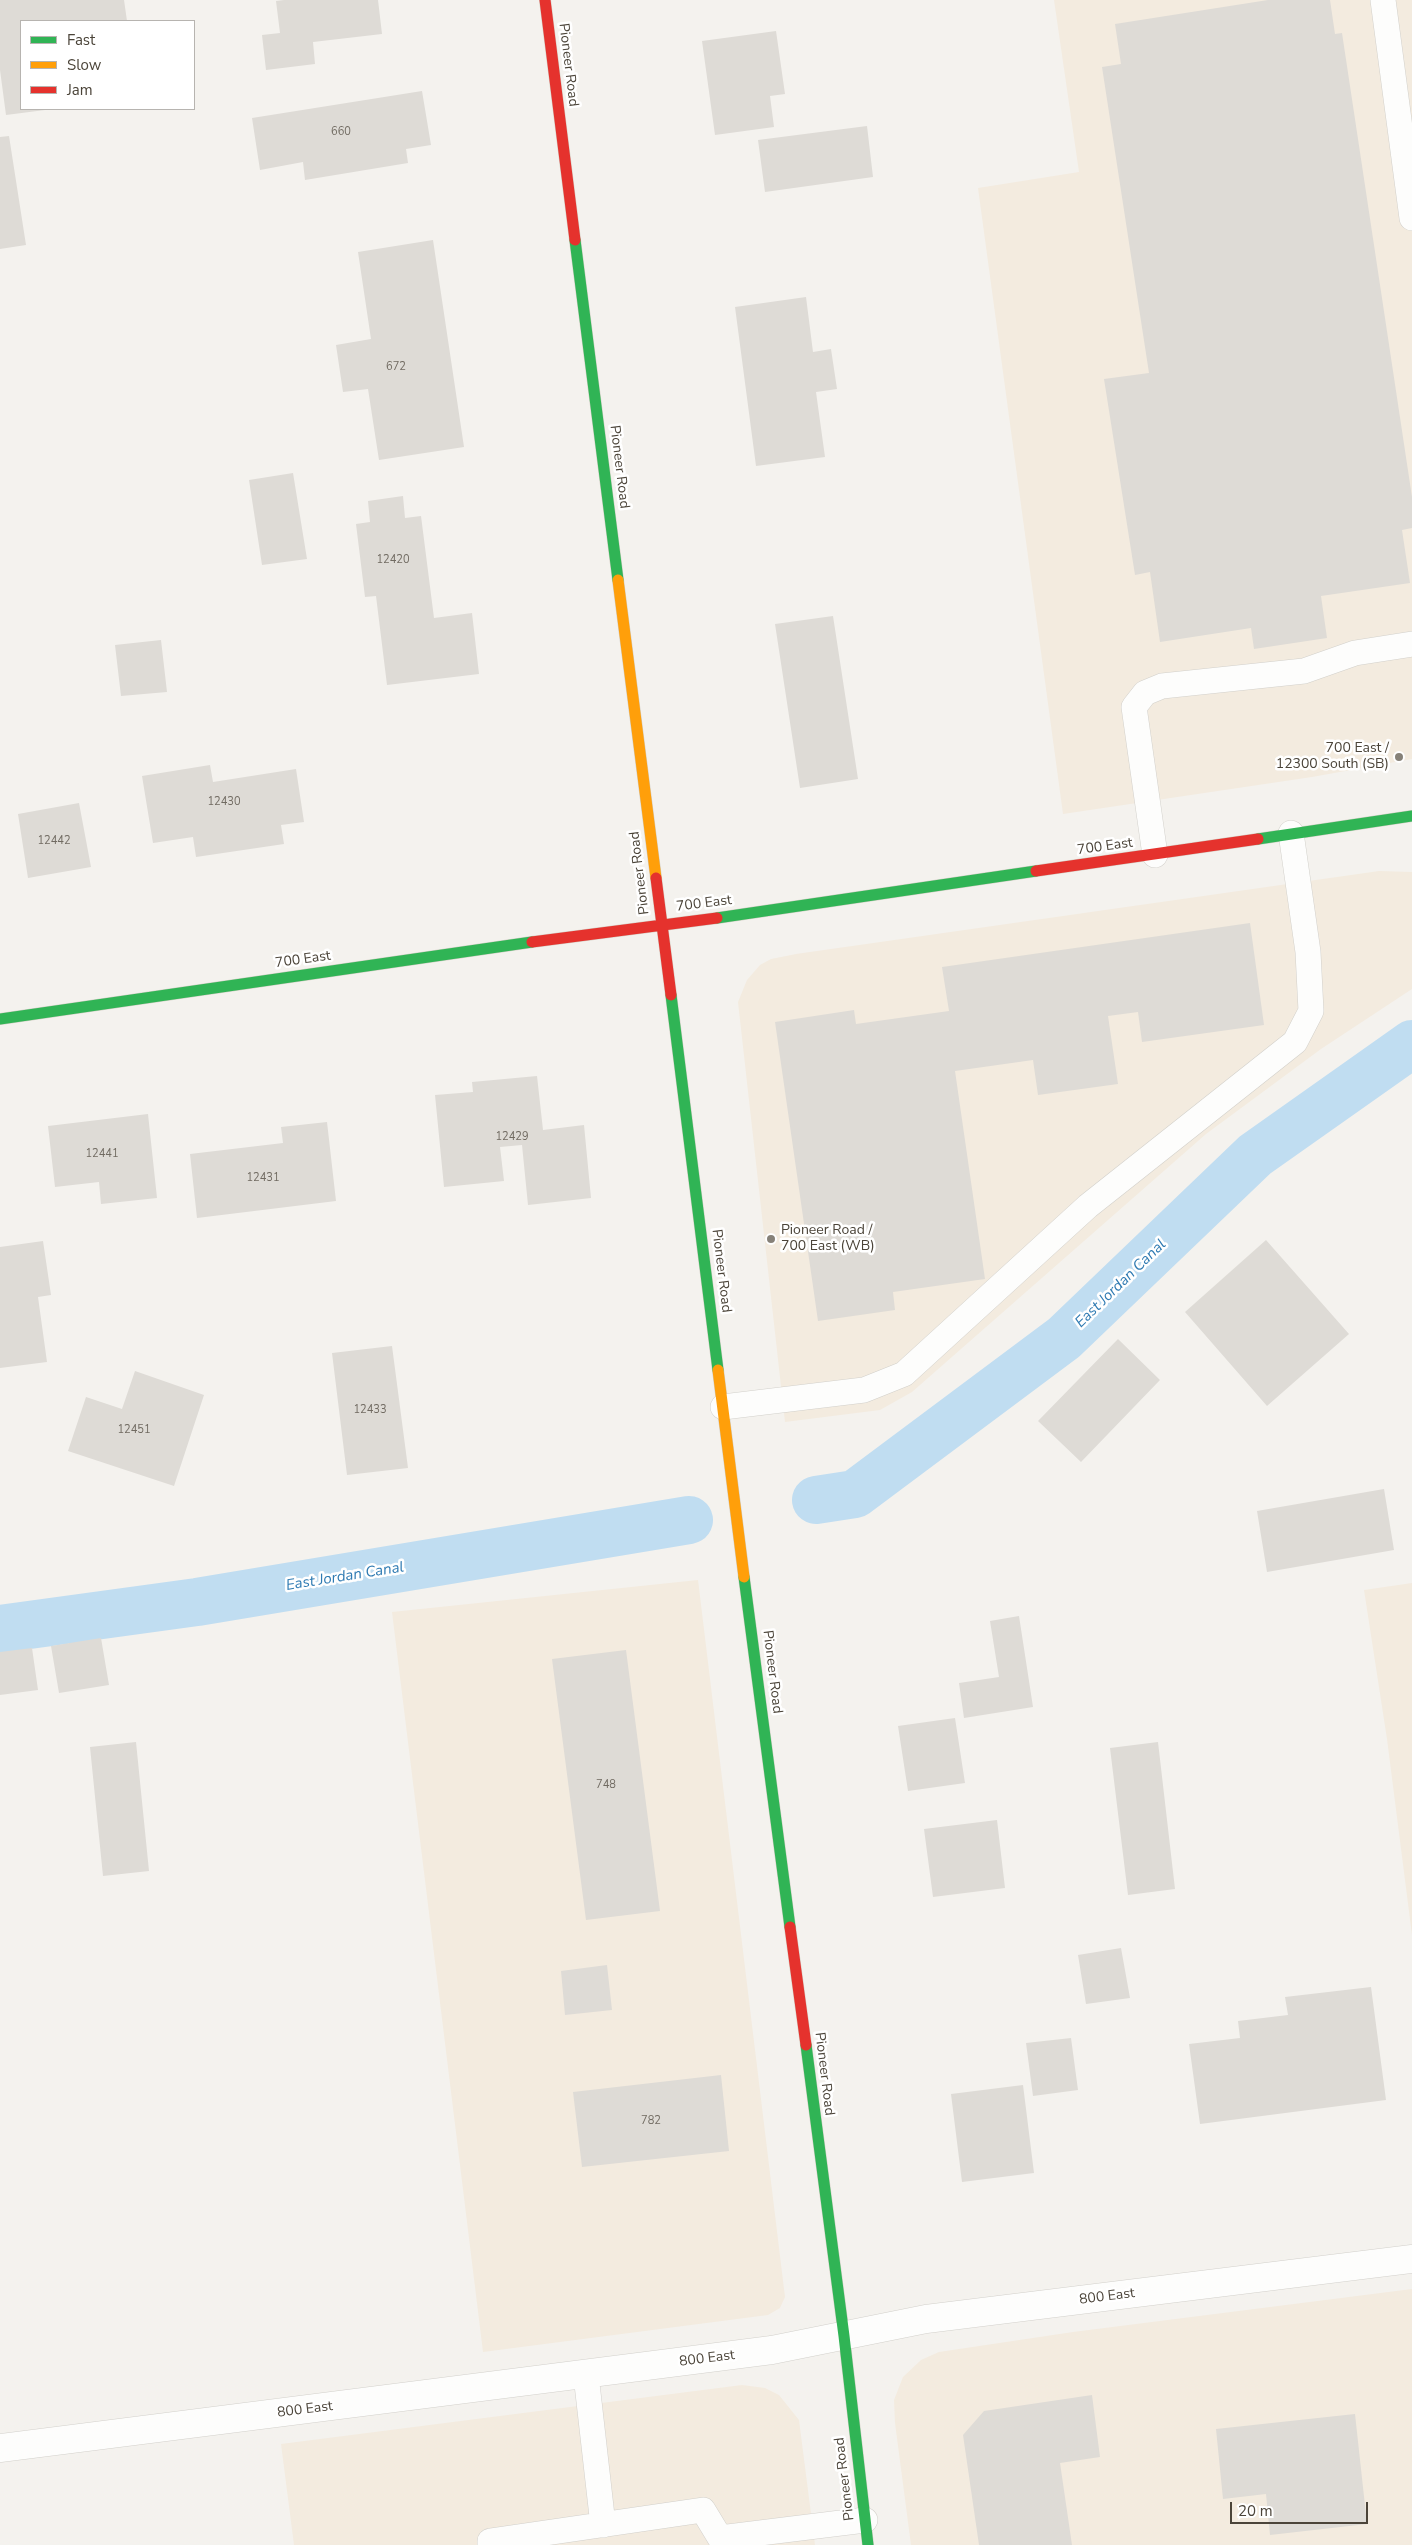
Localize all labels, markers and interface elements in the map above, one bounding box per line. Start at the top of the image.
legend [20,20,195,110]
street label: Pioneer Road [555,22,581,108]
text: Fast [67,30,95,50]
text: Slow [67,55,101,75]
text: Jam [67,80,93,100]
house number: 660 [331,125,351,139]
house number: 672 [386,360,406,374]
street label: Pioneer Road [606,424,632,510]
house number: 12420 [377,553,409,567]
place label: 700 East / 12300 South (SB) [1276,741,1389,774]
marker: 700 East / 12300 South (SB) [1393,751,1405,763]
house number: 12430 [208,795,240,809]
street label: Pioneer Road [627,830,653,916]
house number: 12442 [38,834,70,848]
street label: 700 East [1076,835,1134,859]
street label: 700 East [675,892,733,916]
street label: 700 East [274,948,332,972]
house number: 12429 [496,1130,528,1144]
house number: 12441 [86,1147,118,1161]
house number: 12431 [247,1171,279,1185]
place label: Pioneer Road / 700 East (WB) [781,1223,875,1256]
street label: Pioneer Road [708,1228,734,1314]
marker: Pioneer Road / 700 East (WB) [765,1233,777,1245]
water label: East Jordan Canal [1072,1236,1170,1332]
house number: 12433 [354,1403,386,1417]
house number: 12451 [118,1423,150,1437]
water label: East Jordan Canal [285,1559,405,1595]
street label: Pioneer Road [759,1629,785,1715]
house number: 748 [596,1778,616,1792]
street label: Pioneer Road [811,2031,837,2117]
house number: 782 [641,2114,661,2128]
street label: 800 East [1078,2285,1136,2309]
street label: 800 East [678,2347,736,2371]
street label: 800 East [276,2398,334,2422]
street label: Pioneer Road [832,2436,858,2522]
scale bar [1232,2492,1370,2524]
text: 20 m [1238,2501,1273,2521]

